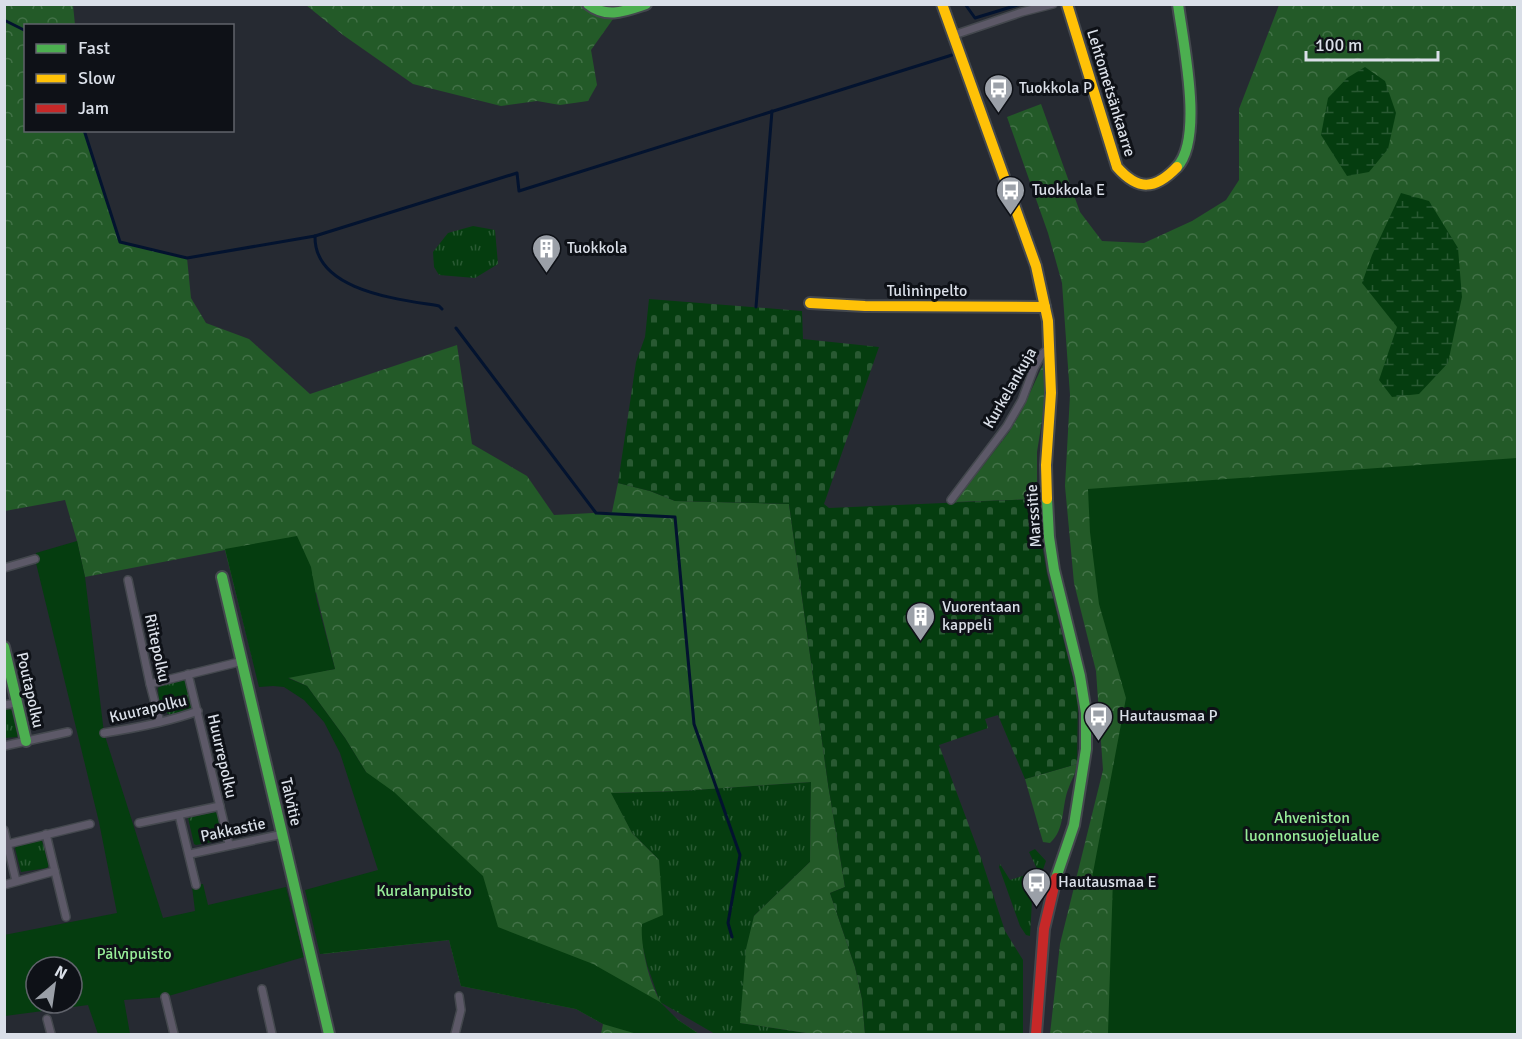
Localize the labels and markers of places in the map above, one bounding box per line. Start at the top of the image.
bus stop icon: Tuokkola P [982,72,1014,114]
place label: Tuokkola P [1019,78,1092,98]
bus stop icon: Tuokkola E [995,174,1027,216]
place label: Tuokkola E [1032,180,1105,200]
building icon: Tuokkola [530,232,562,274]
place label: Tuokkola [567,238,627,258]
place label: Vuorentaan kappeli [942,597,1021,635]
building icon: Vuorentaan kappeli [905,600,937,642]
bus stop icon: Hautausmaa P [1082,700,1114,742]
place label: Hautausmaa P [1119,706,1218,726]
bus stop icon: Hautausmaa E [1021,866,1053,908]
place label: Hautausmaa E [1058,872,1157,892]

